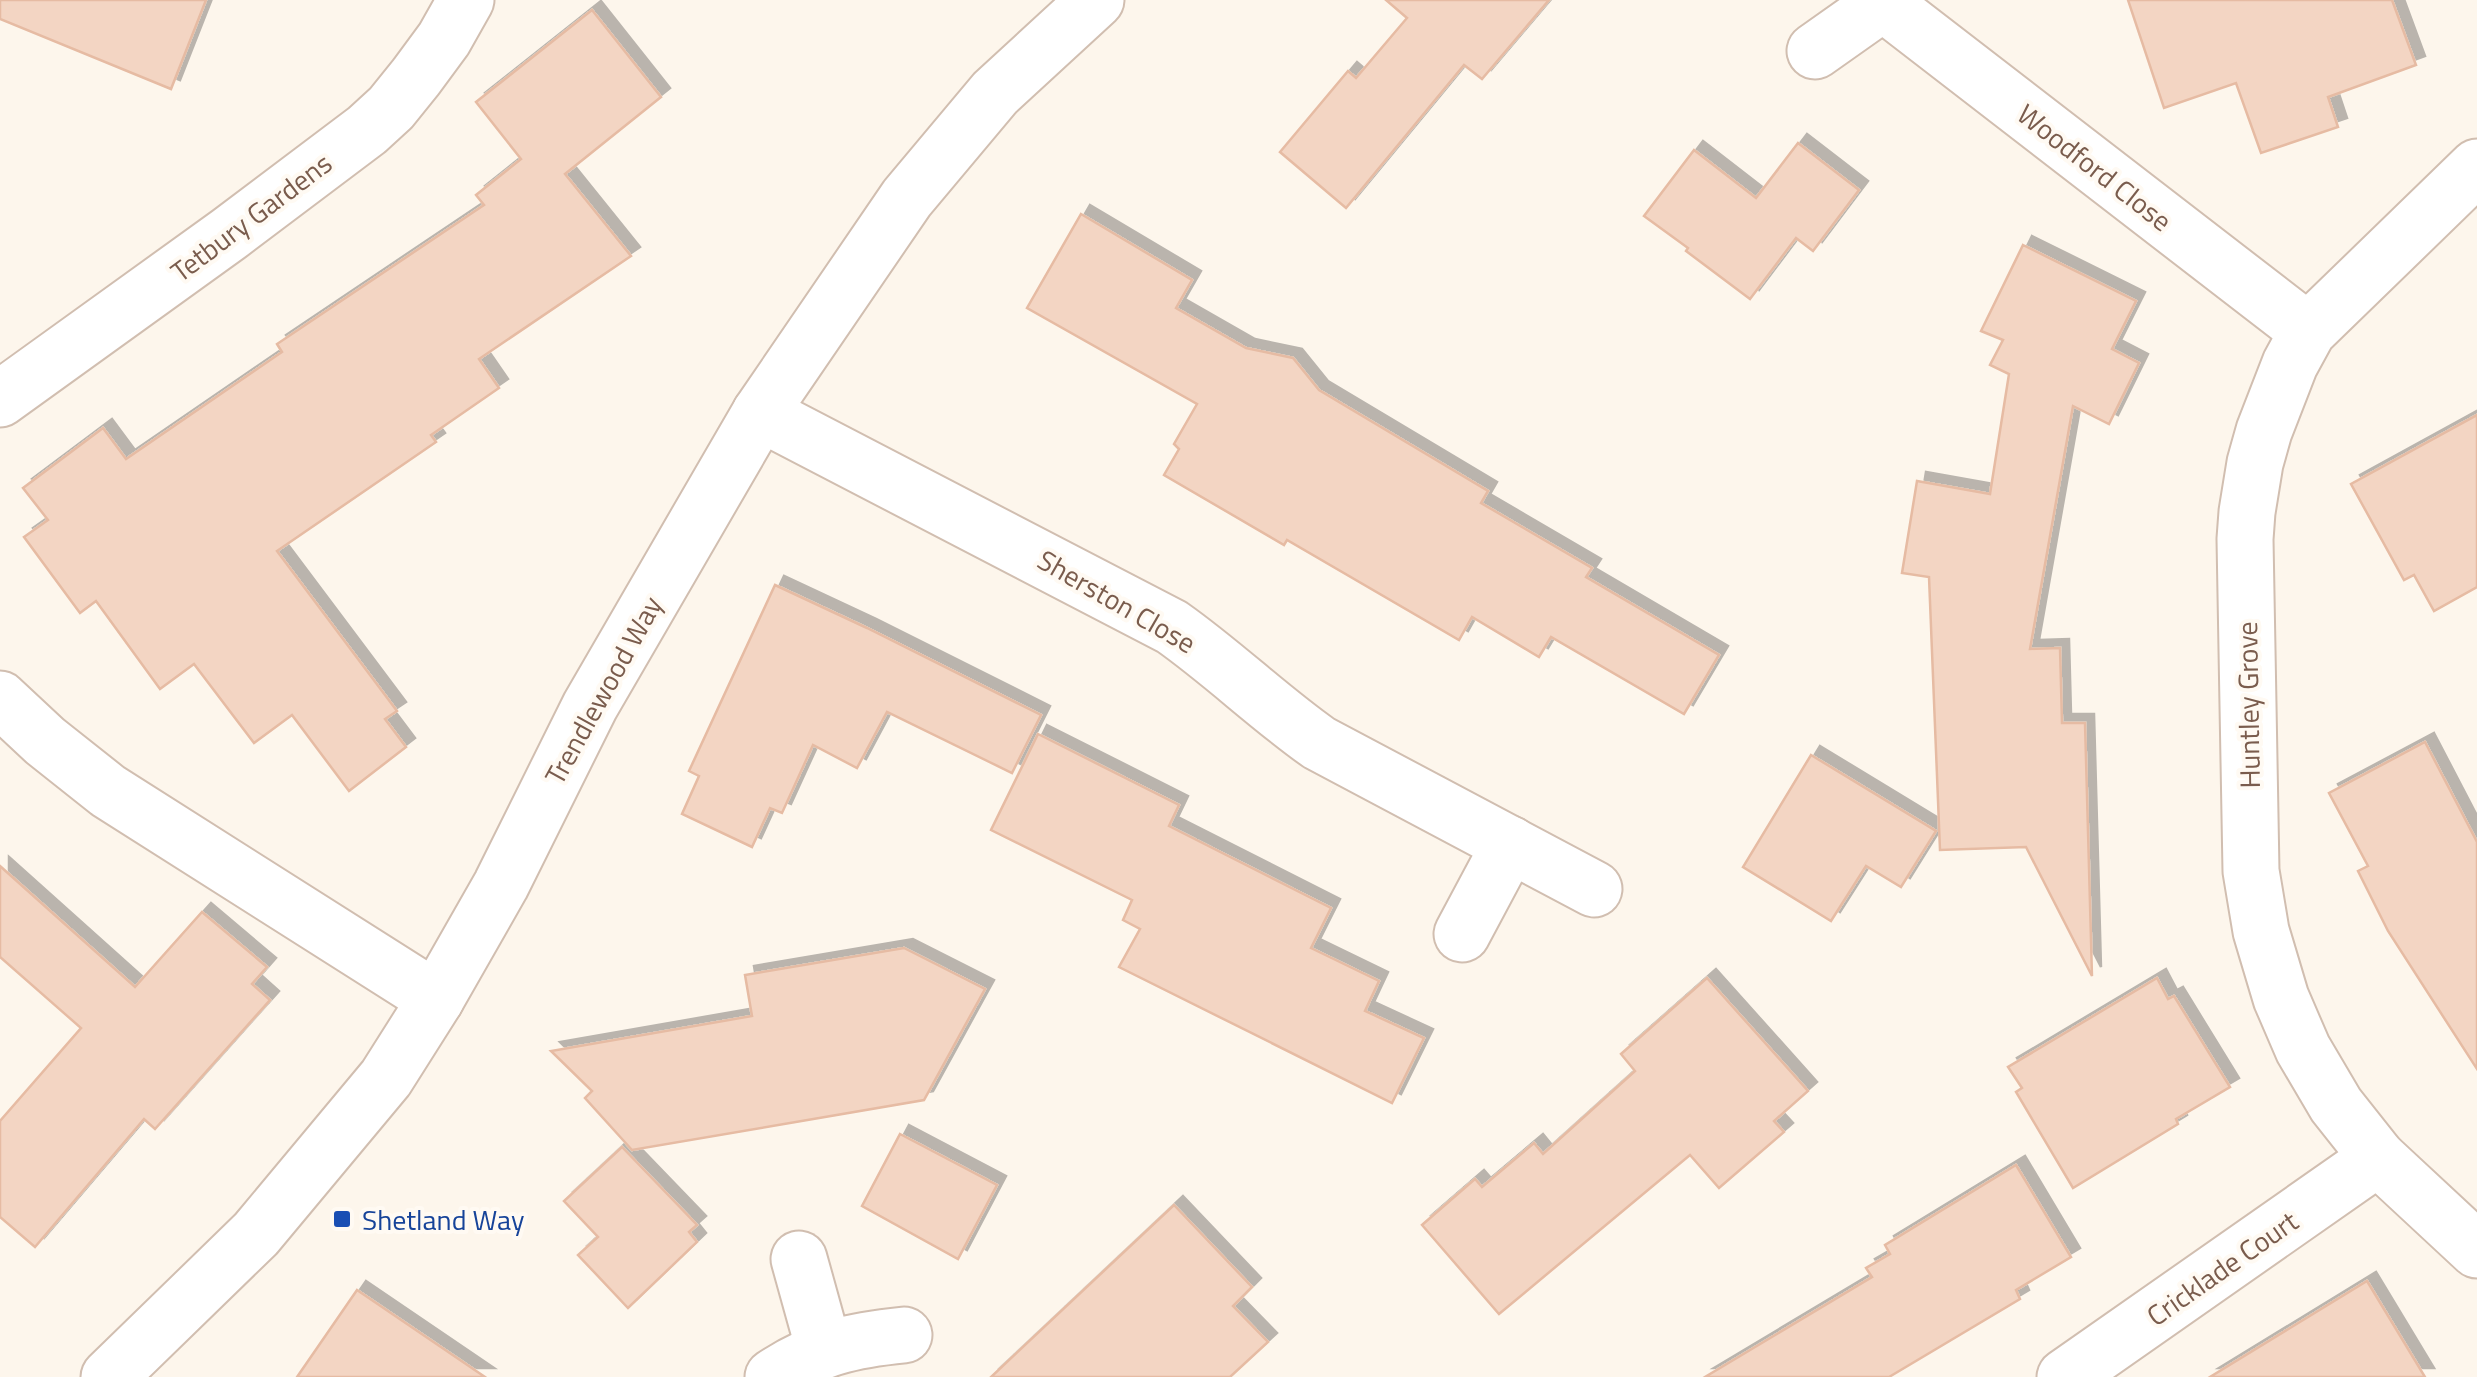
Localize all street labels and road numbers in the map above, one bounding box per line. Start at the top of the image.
street label: Woodford Close [2008,93,2182,241]
street label: Tetbury Gardens [161,142,341,292]
street label: Sherston Close [1030,538,1204,664]
street label: Trendlewood Way [533,588,673,792]
street label: Huntley Grove [2225,621,2271,789]
street label: Cricklade Court [2137,1200,2307,1336]

